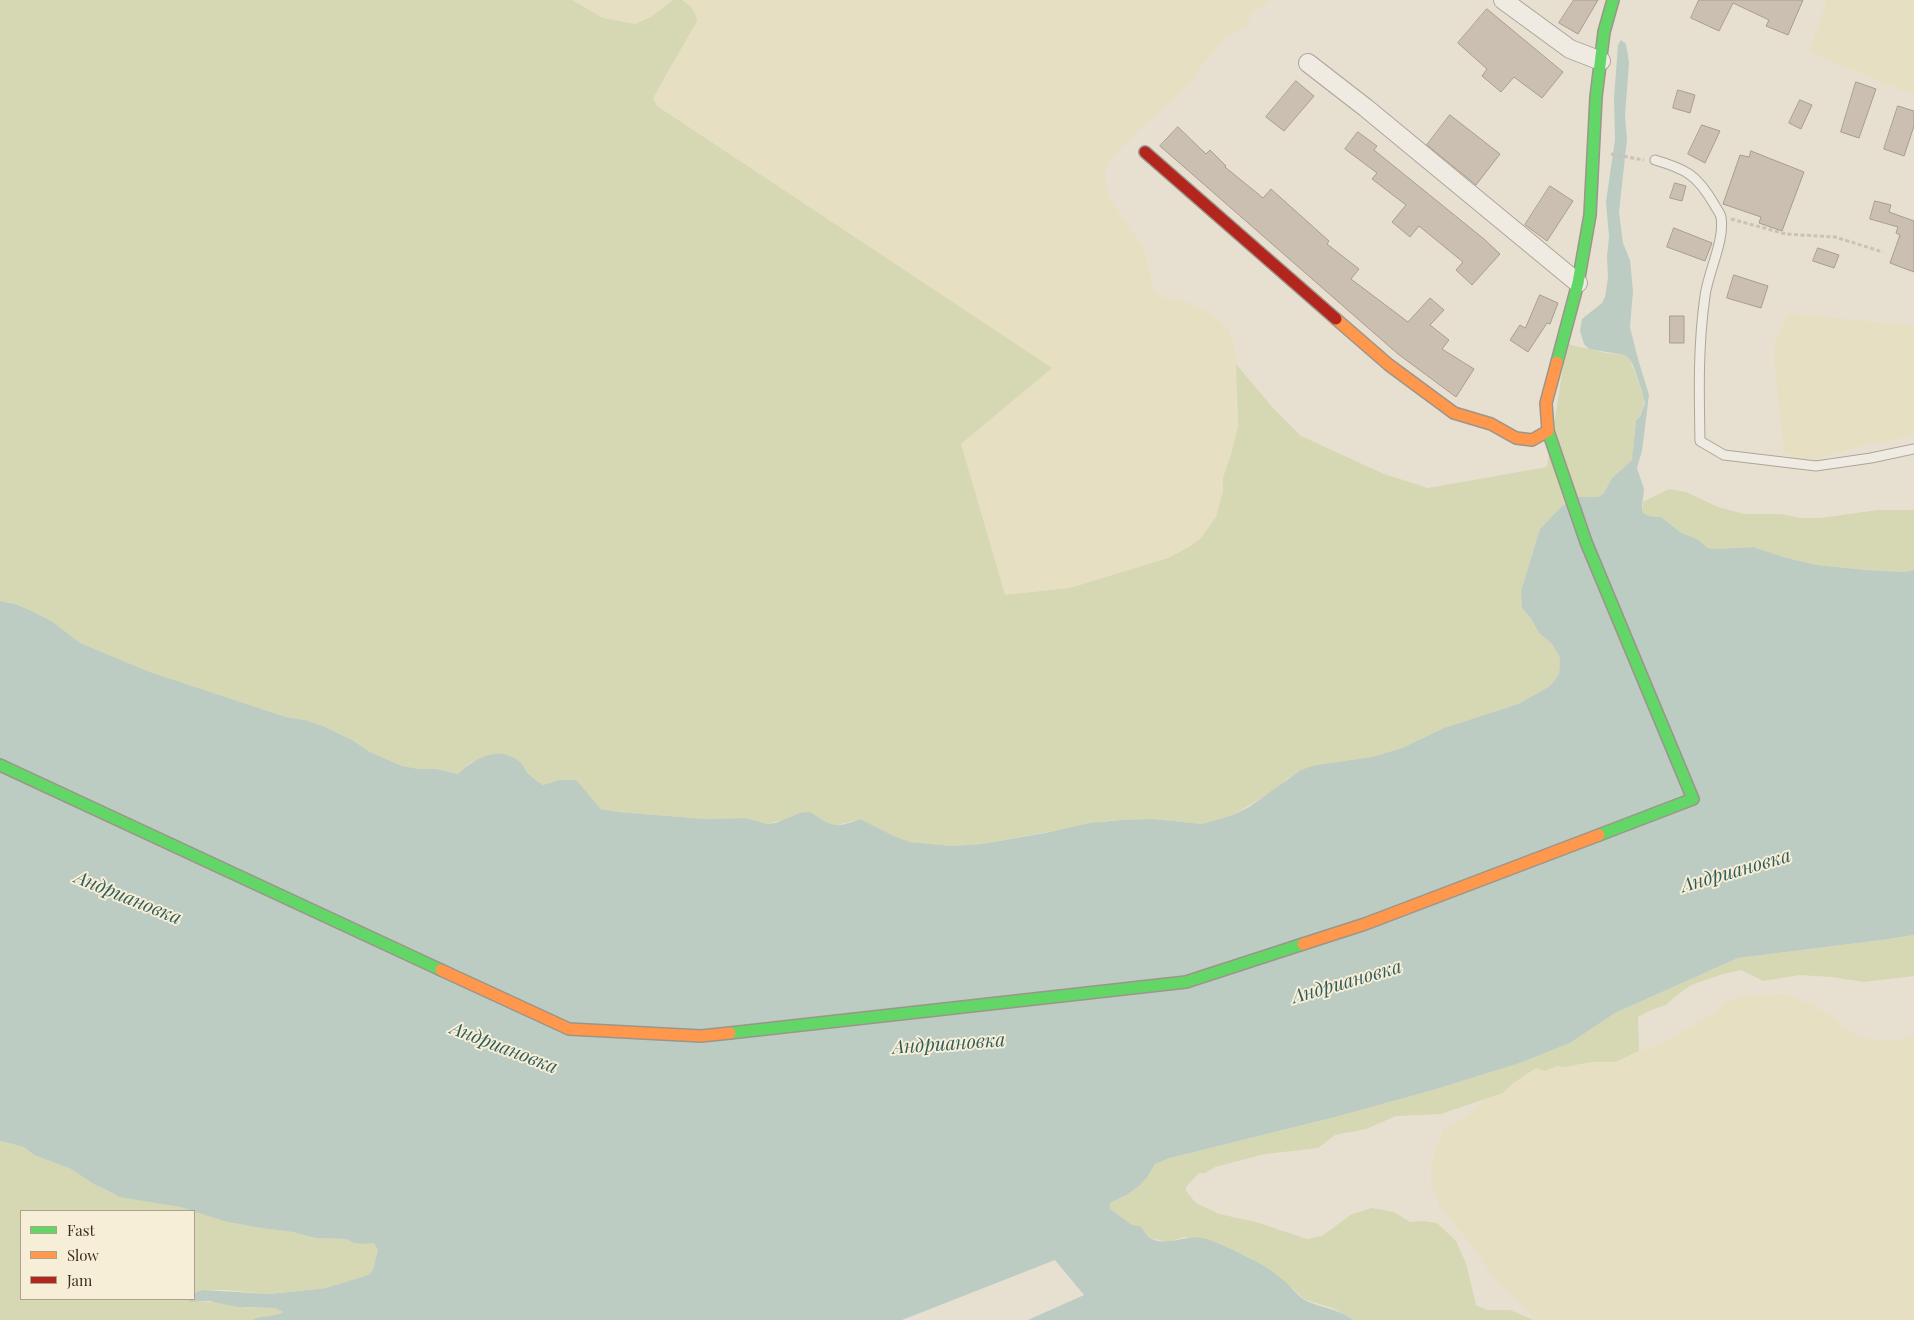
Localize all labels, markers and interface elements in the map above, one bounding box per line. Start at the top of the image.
water label: Андриановка [1679,844,1793,898]
water label: Андриановка [71,866,185,930]
water label: Андриановка [1290,955,1404,1009]
water label: Андриановка [447,1017,561,1079]
water label: Андриановка [892,1029,1006,1059]
legend [20,1210,195,1300]
text: Fast [67,1220,95,1240]
text: Slow [67,1245,99,1265]
text: Jam [67,1270,92,1290]

